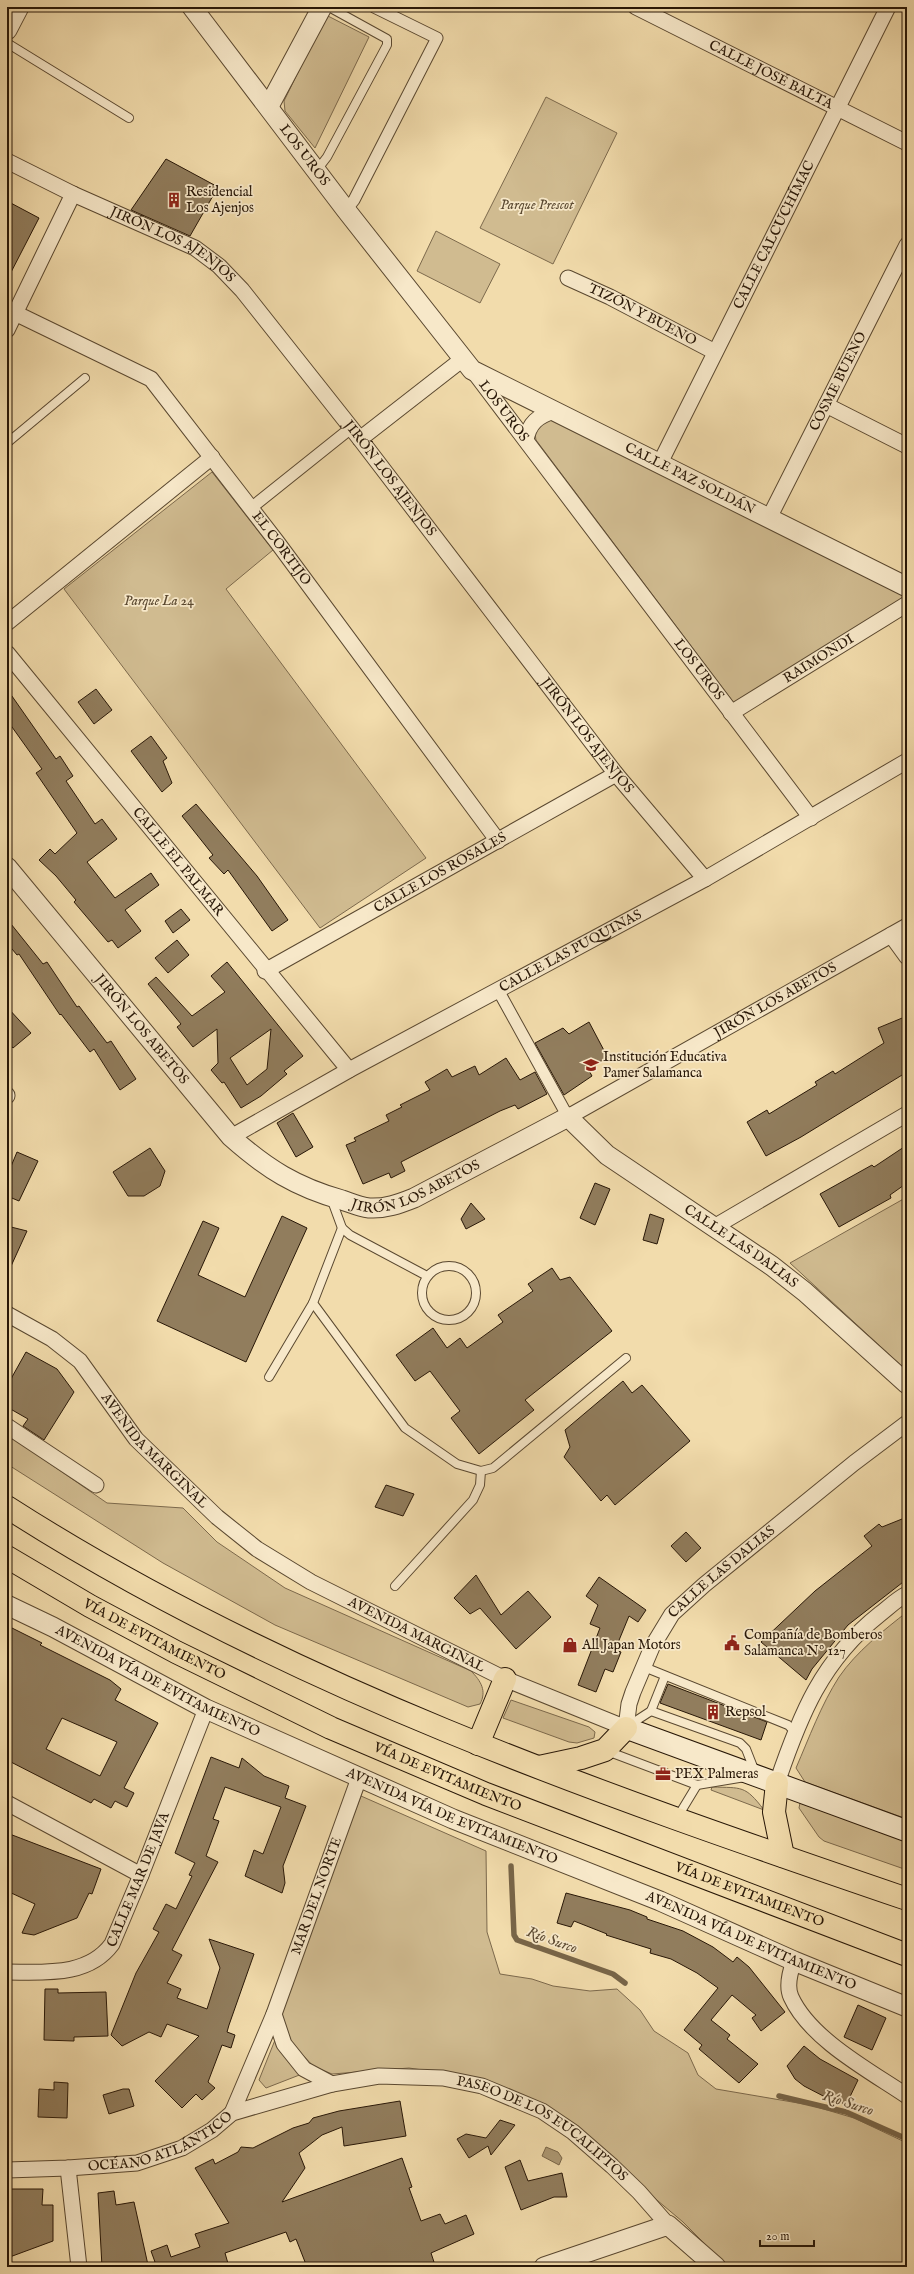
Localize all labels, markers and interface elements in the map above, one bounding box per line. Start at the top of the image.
street label: CALLE JOSÉ BALTA [706,36,837,114]
street label: LOS UROS [275,121,334,190]
street label: CALLE CALCUCHÍMAC [729,158,819,312]
place label: Residencial Los Ajenjos [186,183,254,217]
building icon: Residencial Los Ajenjos [165,191,183,209]
park label: Parque Prescot [500,196,574,214]
street label: JIRÓN LOS AJENJOS [105,202,239,286]
street label: TIZÓN Y BUENO [586,279,700,350]
street label: COSME BUENO [805,328,871,434]
street label: LOS UROS [474,377,533,446]
street label: JIRÓN LOS AJENJOS [338,415,440,540]
street label: CALLE PAZ SOLDÁN [622,439,758,519]
street label: EL CORTIJO [248,508,315,589]
park label: Parque La 24 [124,592,194,610]
street label: RAIMONDI [780,630,857,687]
street label: LOS UROS [670,635,728,704]
street label: JIRÓN LOS AJENJOS [535,672,638,797]
street label: CALLE EL PALMAR [128,804,228,920]
street label: CALLE LOS ROSALES [371,828,510,917]
street label: CALLE LAS PUQUINAS [496,906,645,997]
street label: JIRÓN LOS ABETOS [709,958,840,1043]
street label: JIRÓN LOS ABETOS [89,969,193,1088]
place label: Institución Educativa Pamer Salamanca [603,1048,728,1082]
school or university icon: Institución Educativa Pamer Salamanca [582,1056,600,1074]
street label: JIRÓN LOS ABETOS [347,1156,483,1218]
street label: CALLE LAS DALIAS [681,1200,802,1292]
street label: AVENIDA MARGINAL [96,1389,212,1512]
street label: CALLE LAS DALIAS [664,1522,779,1622]
street label: AVENIDA MARGINAL [344,1593,488,1677]
street label: VÍA DE EVITAMIENTO [79,1594,229,1684]
street label: AVENIDA VÍA DE EVITAMIENTO [51,1621,263,1741]
place label: Compañía de Bomberos Salamanca Nº 127 [744,1626,882,1660]
public building icon: Compañía de Bomberos Salamanca Nº 127 [723,1634,741,1652]
shop icon: All Japan Motors [561,1636,579,1654]
place label: All Japan Motors [581,1636,681,1654]
building icon: Repsol [704,1703,722,1721]
place label: Repsol [725,1703,766,1721]
street label: VÍA DE EVITAMIENTO [370,1738,524,1816]
street label: AVENIDA VÍA DE EVITAMIENTO [343,1763,561,1869]
office icon: PEX Palmeras [654,1765,672,1783]
place label: PEX Palmeras [675,1765,758,1783]
street label: CALLE MAR DE JAVA [103,1809,174,1950]
street label: MAR DEL NORTE [287,1834,346,1957]
street label: VÍA DE EVITAMIENTO [671,1858,827,1932]
street label: AVENIDA VÍA DE EVITAMIENTO [642,1887,859,1995]
water label: Río Surco [524,1922,580,1958]
street label: PASEO DE LOS EUCALIPTOS [455,2072,632,2185]
water label: Río Surco [820,2086,876,2120]
street label: OCÉANO ATLÁNTICO [87,2107,237,2176]
scale bar [760,2222,814,2248]
text: 20 m [766,2229,789,2244]

